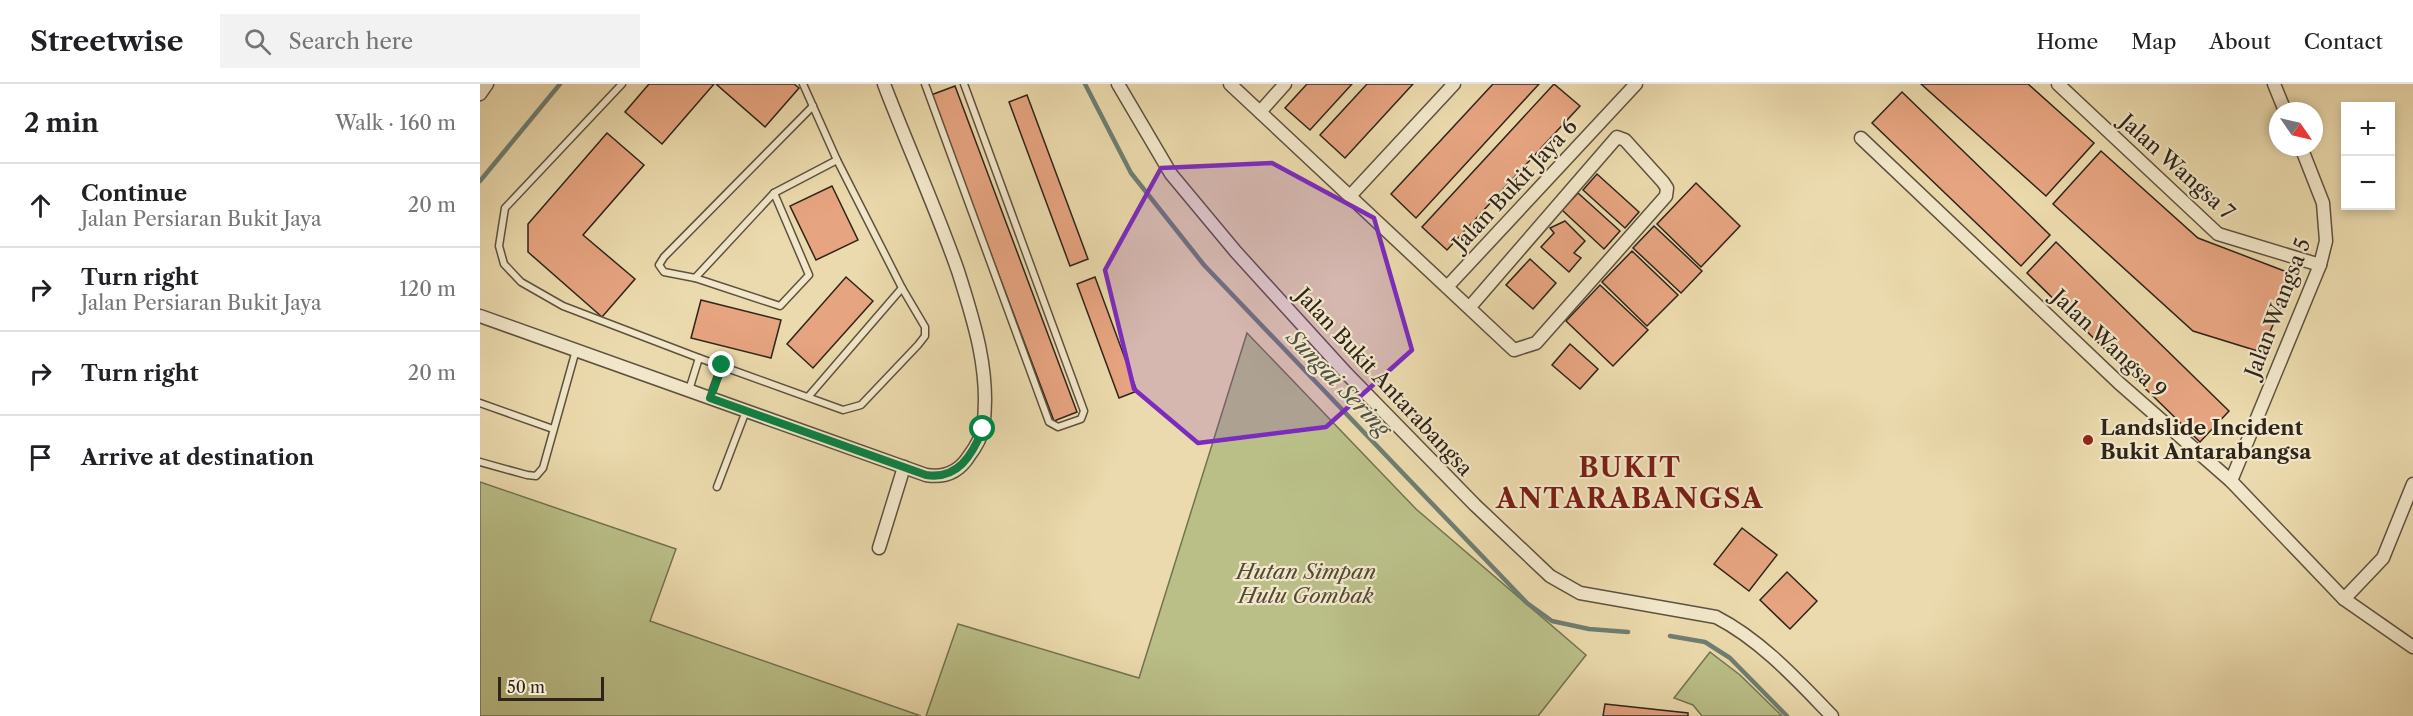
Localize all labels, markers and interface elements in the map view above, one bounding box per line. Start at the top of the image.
search box [220,14,640,68]
text: Streetwise [30,24,184,58]
icon: search [241,25,274,58]
text: Search here [289,28,413,55]
text: Home [2037,29,2098,54]
text: Map [2131,29,2176,54]
text: About [2209,29,2271,54]
text: Contact [2304,29,2383,54]
north arrow [2269,102,2323,156]
map controls [2341,102,2395,210]
button: + [2341,102,2395,156]
text: 2 min [24,107,99,139]
street label: Jalan Wangsa 7 [2113,107,2240,225]
text: Walk · 160 m [335,111,456,135]
street label: Jalan Bukit Jaya 6 [1445,114,1582,258]
button: − [2341,156,2395,210]
text: Continue [81,180,187,207]
icon: ahead [24,189,57,222]
text: 20 m [408,193,456,217]
text: Jalan Persiaran Bukit Jaya [81,207,321,231]
street label: Jalan Wangsa 5 [2238,235,2316,384]
text: Turn right [81,264,199,291]
icon: right [24,273,57,306]
text: 120 m [399,277,456,301]
street label: Jalan Bukit Antarabangsa [1289,280,1479,481]
street label: Jalan Wangsa 9 [2045,282,2172,403]
text: Jalan Persiaran Bukit Jaya [81,291,321,315]
water label: Sungai Sering [1280,323,1398,444]
route end [708,351,734,377]
icon: right [24,357,57,390]
text: Turn right [81,360,199,387]
text: 20 m [408,361,456,385]
route start [969,415,995,441]
place label: Landslide Incident Bukit Antarabangsa [2100,415,2312,464]
marker: Landslide Incident Bukit Antarabangsa [2081,433,2095,447]
icon: arrive [24,441,57,474]
text: Arrive at destination [81,444,314,471]
district label: BUKIT ANTARABANGSA [1495,451,1764,515]
park label: Hutan Simpan Hulu Gombak [1234,559,1376,608]
scale bar [498,674,604,702]
text: 50 m [507,677,545,697]

